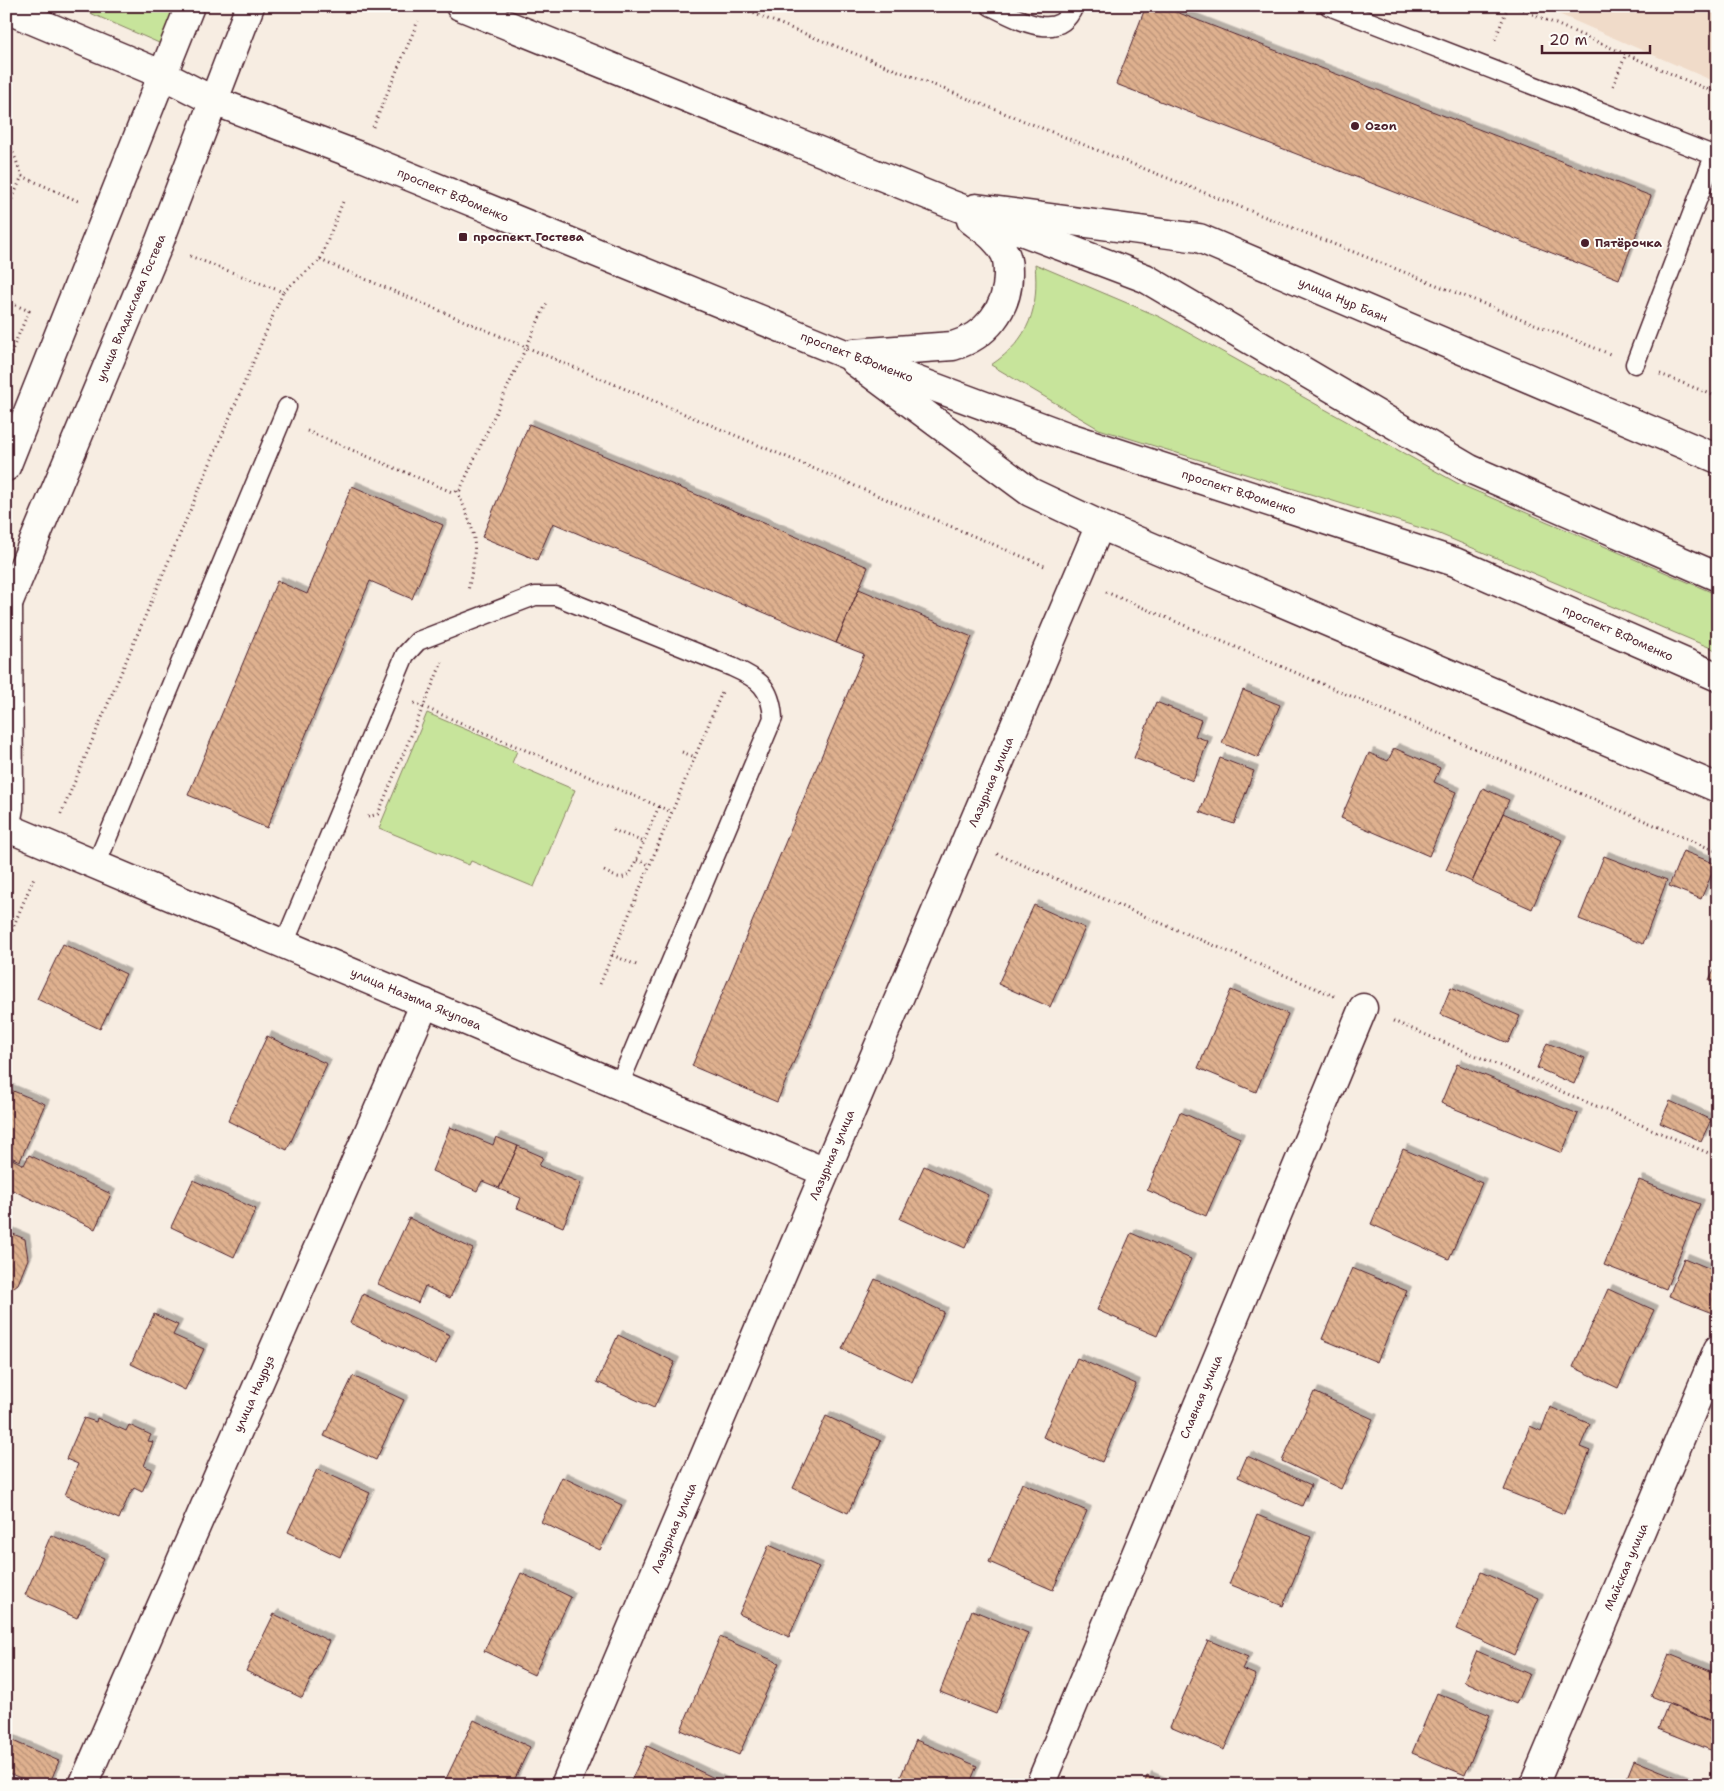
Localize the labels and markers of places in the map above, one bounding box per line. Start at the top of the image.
place label: Ozon [1365,118,1397,134]
marker: Ozon [1349,120,1361,132]
place label: проспект Гостева [473,229,585,245]
marker: проспект Гостева [457,231,469,243]
place label: Пятёрочка [1595,235,1663,251]
marker: Пятёрочка [1579,237,1591,249]

